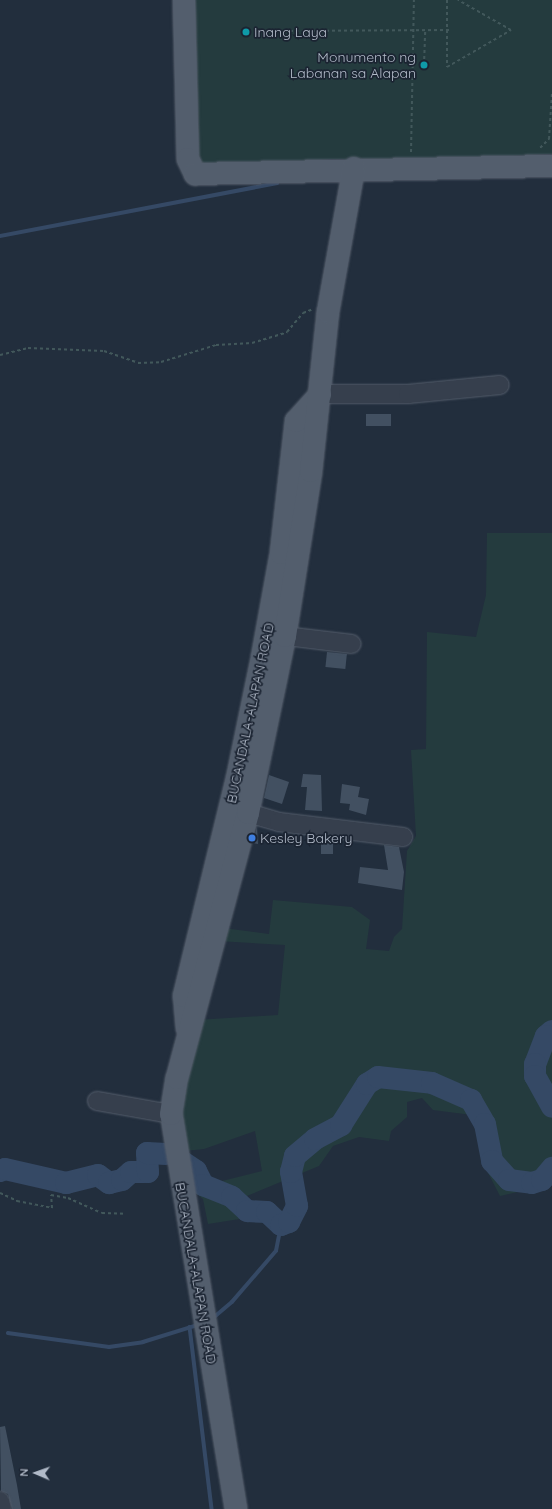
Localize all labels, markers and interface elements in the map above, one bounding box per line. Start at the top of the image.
place label: Inang Laya [254,24,327,40]
marker: Inang Laya [241,27,251,37]
place label: Monumento ng Labanan sa Alapan [290,49,416,82]
marker: Monumento ng Labanan sa Alapan [419,60,429,70]
street label: BUCANDALA-ALAPAN ROAD [223,621,277,805]
place label: Kesley Bakery [260,830,352,846]
marker: Kesley Bakery [247,833,257,843]
street label: BUCANDALA-ALAPAN ROAD [172,1181,220,1365]
north arrow [16,1453,56,1493]
text: N [17,1468,31,1477]

